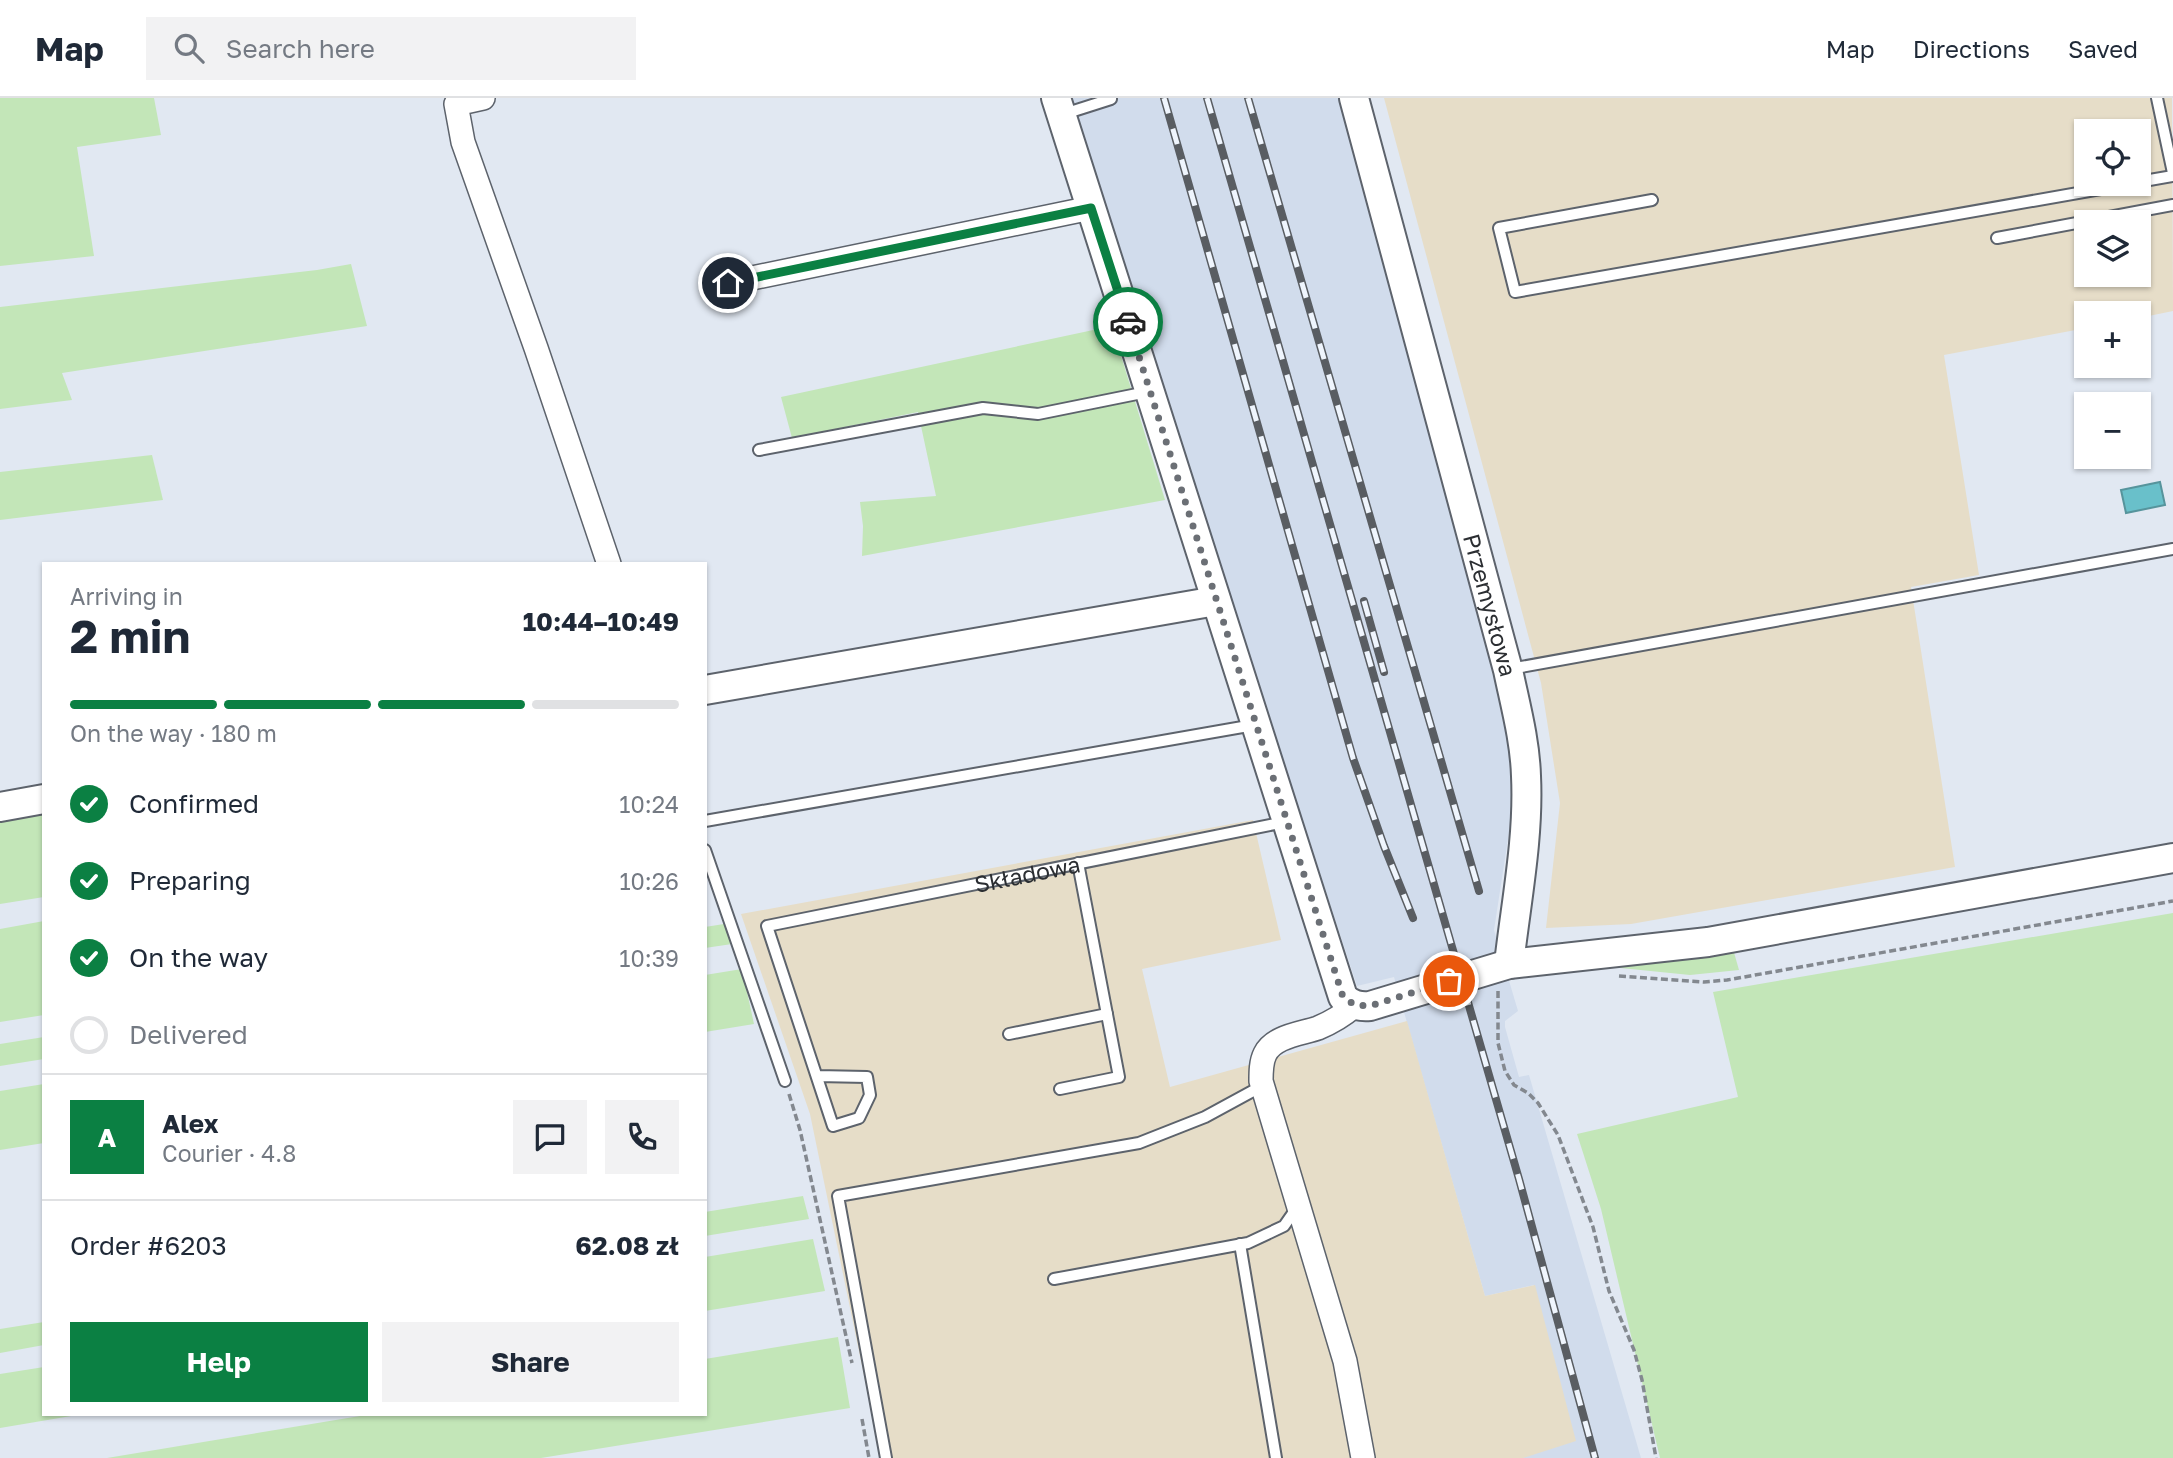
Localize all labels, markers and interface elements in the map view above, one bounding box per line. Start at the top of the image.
search box [146,17,636,80]
text: Map [35,29,104,68]
icon: search [170,29,208,67]
text: Search here [226,33,375,64]
text: Map [1826,34,1875,63]
text: Directions [1913,34,2030,63]
text: Saved [2068,34,2138,63]
map controls [2074,119,2151,469]
button: locate [2074,119,2151,196]
button: layers [2074,210,2151,287]
pin [698,253,758,313]
icon: home [709,264,747,302]
courier [1093,287,1163,357]
button: + [2074,301,2151,378]
icon: car [1109,303,1147,341]
button: − [2074,392,2151,469]
street label: Przemysłowa [1458,530,1523,679]
text: Arriving in [70,582,183,610]
text: 10:44–10:49 [523,606,679,637]
text: 2 min [70,608,190,663]
text: On the way · 180 m [70,719,277,747]
icon: check [70,785,108,823]
text: Confirmed [129,788,259,819]
text: 10:24 [619,790,679,818]
street label: Składowa [972,849,1082,898]
icon: check [70,862,108,900]
text: Preparing [129,865,251,896]
text: 10:26 [619,867,679,895]
icon: check [70,939,108,977]
text: On the way [129,942,268,973]
text: 10:39 [619,944,679,972]
pin [1419,951,1479,1011]
icon: bag [1430,962,1468,1000]
text: Delivered [129,1019,248,1050]
button: chat [513,1100,587,1174]
button: phone [605,1100,679,1174]
text: Alex [162,1108,219,1139]
text: A [98,1122,116,1153]
text: Courier · 4.8 [162,1139,296,1167]
text: Order #6203 [70,1230,227,1261]
text: 62.08 zł [575,1230,679,1261]
button: Help [70,1322,368,1402]
button: Share [382,1322,679,1402]

